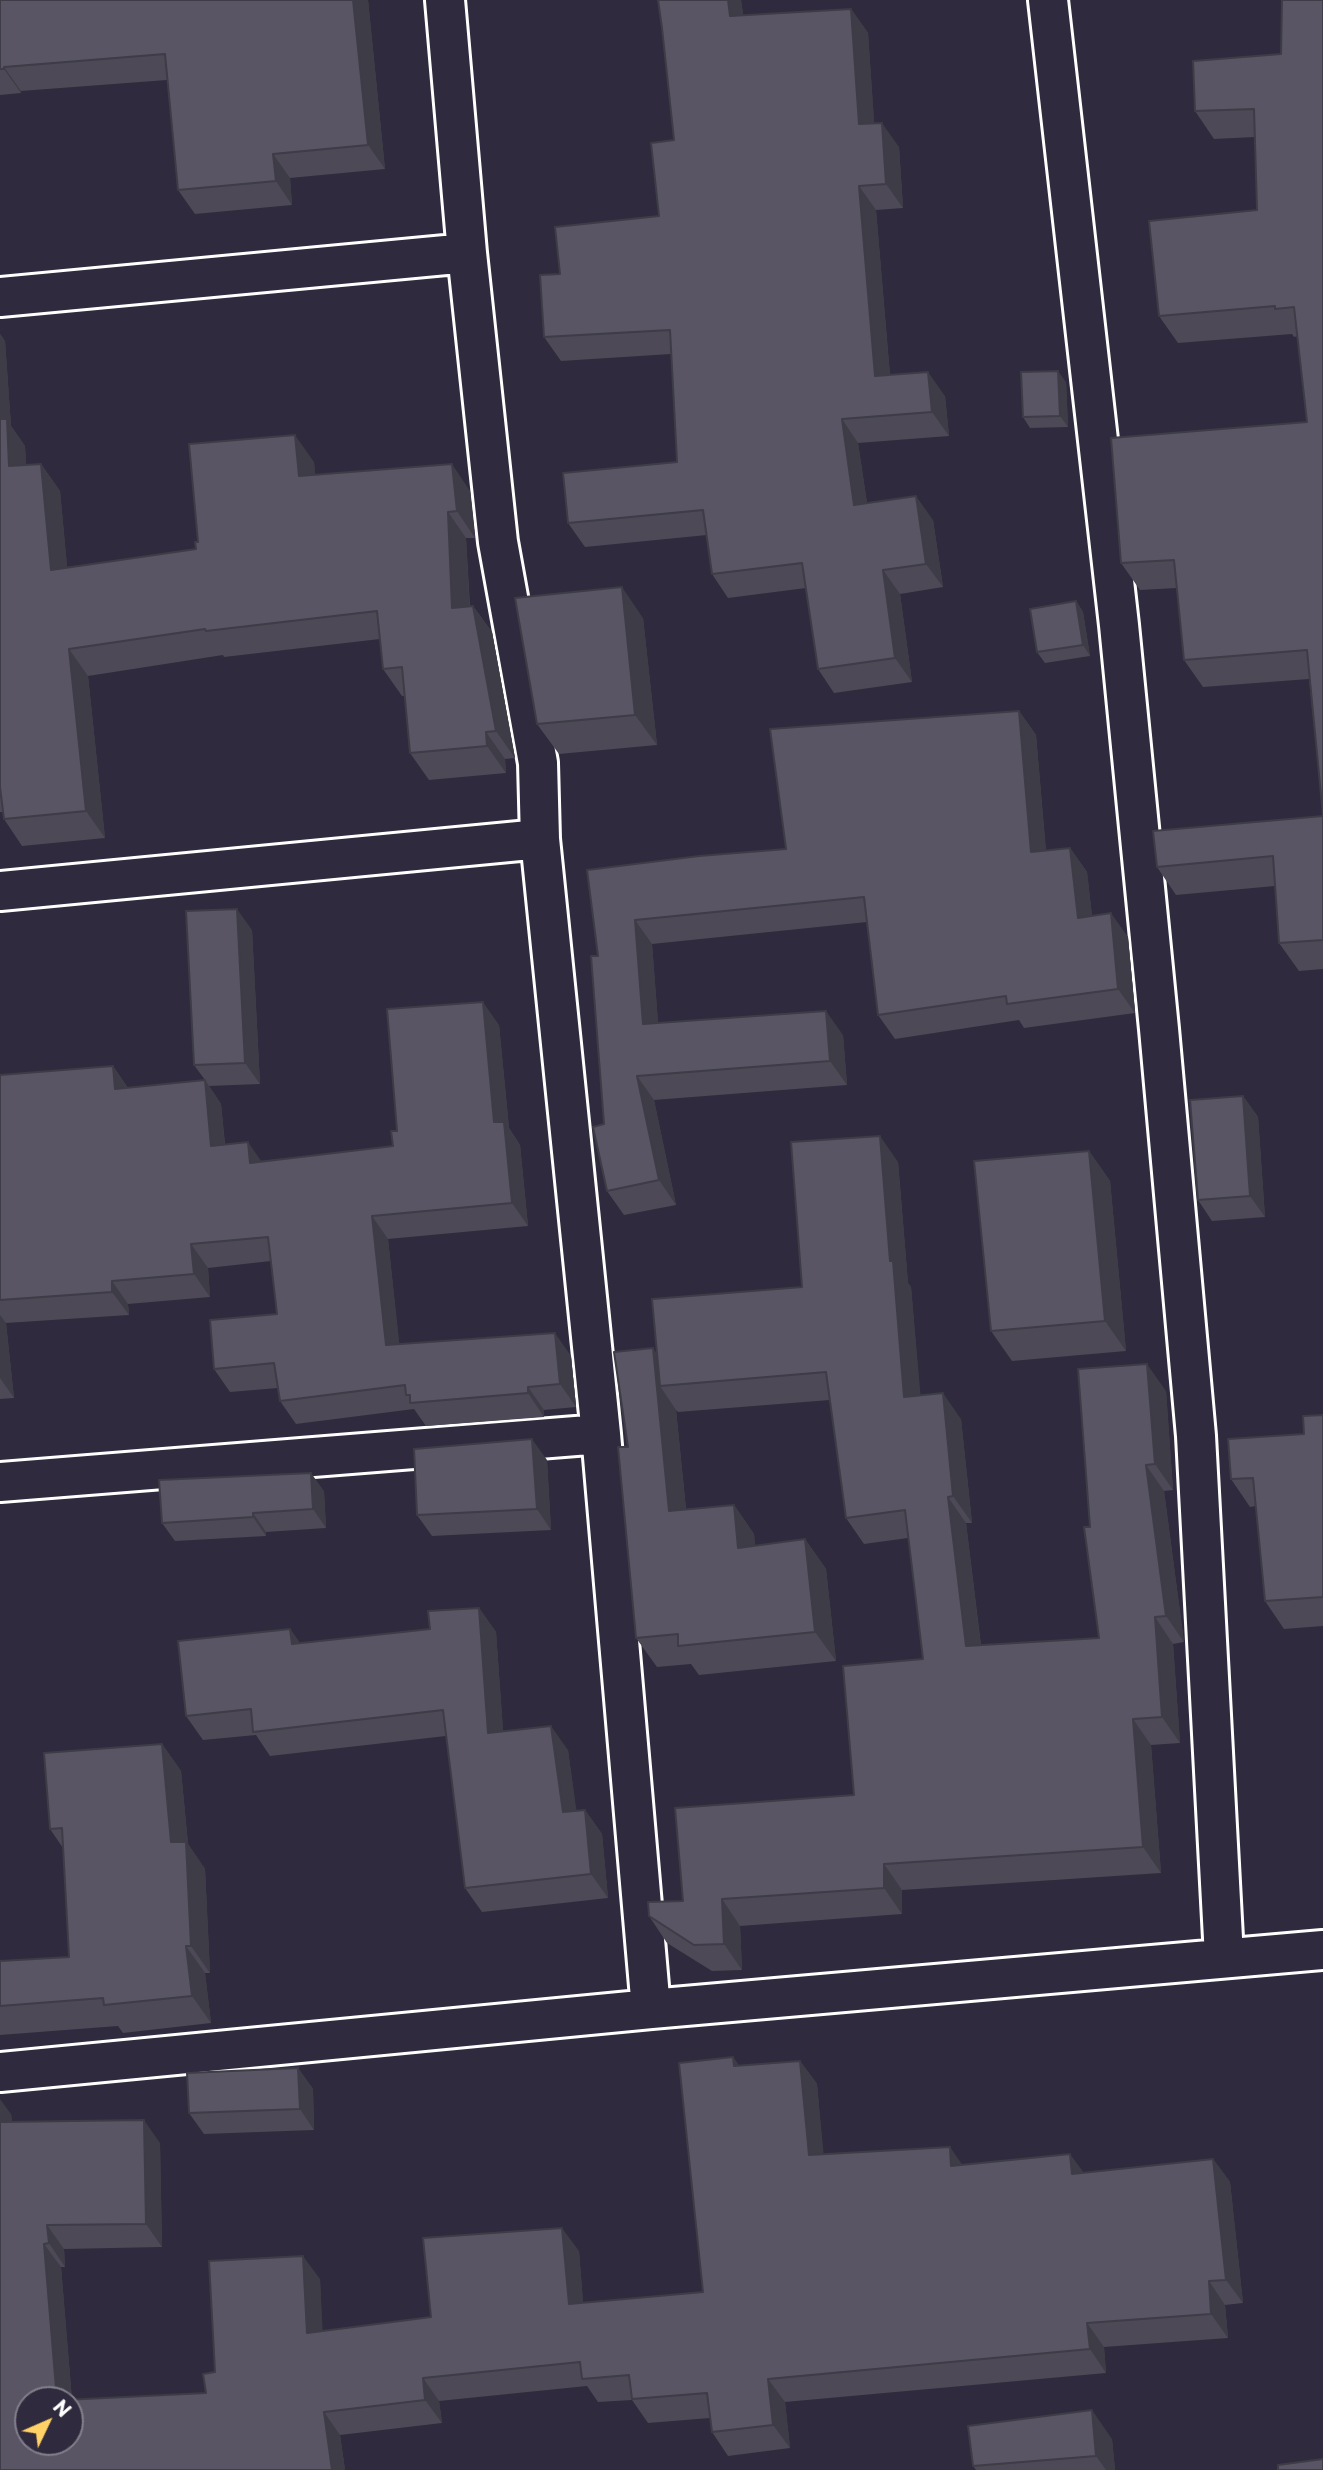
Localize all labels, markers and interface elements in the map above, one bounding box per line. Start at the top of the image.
north arrow [14,2386,84,2456]
text: N [47,2393,78,2423]

